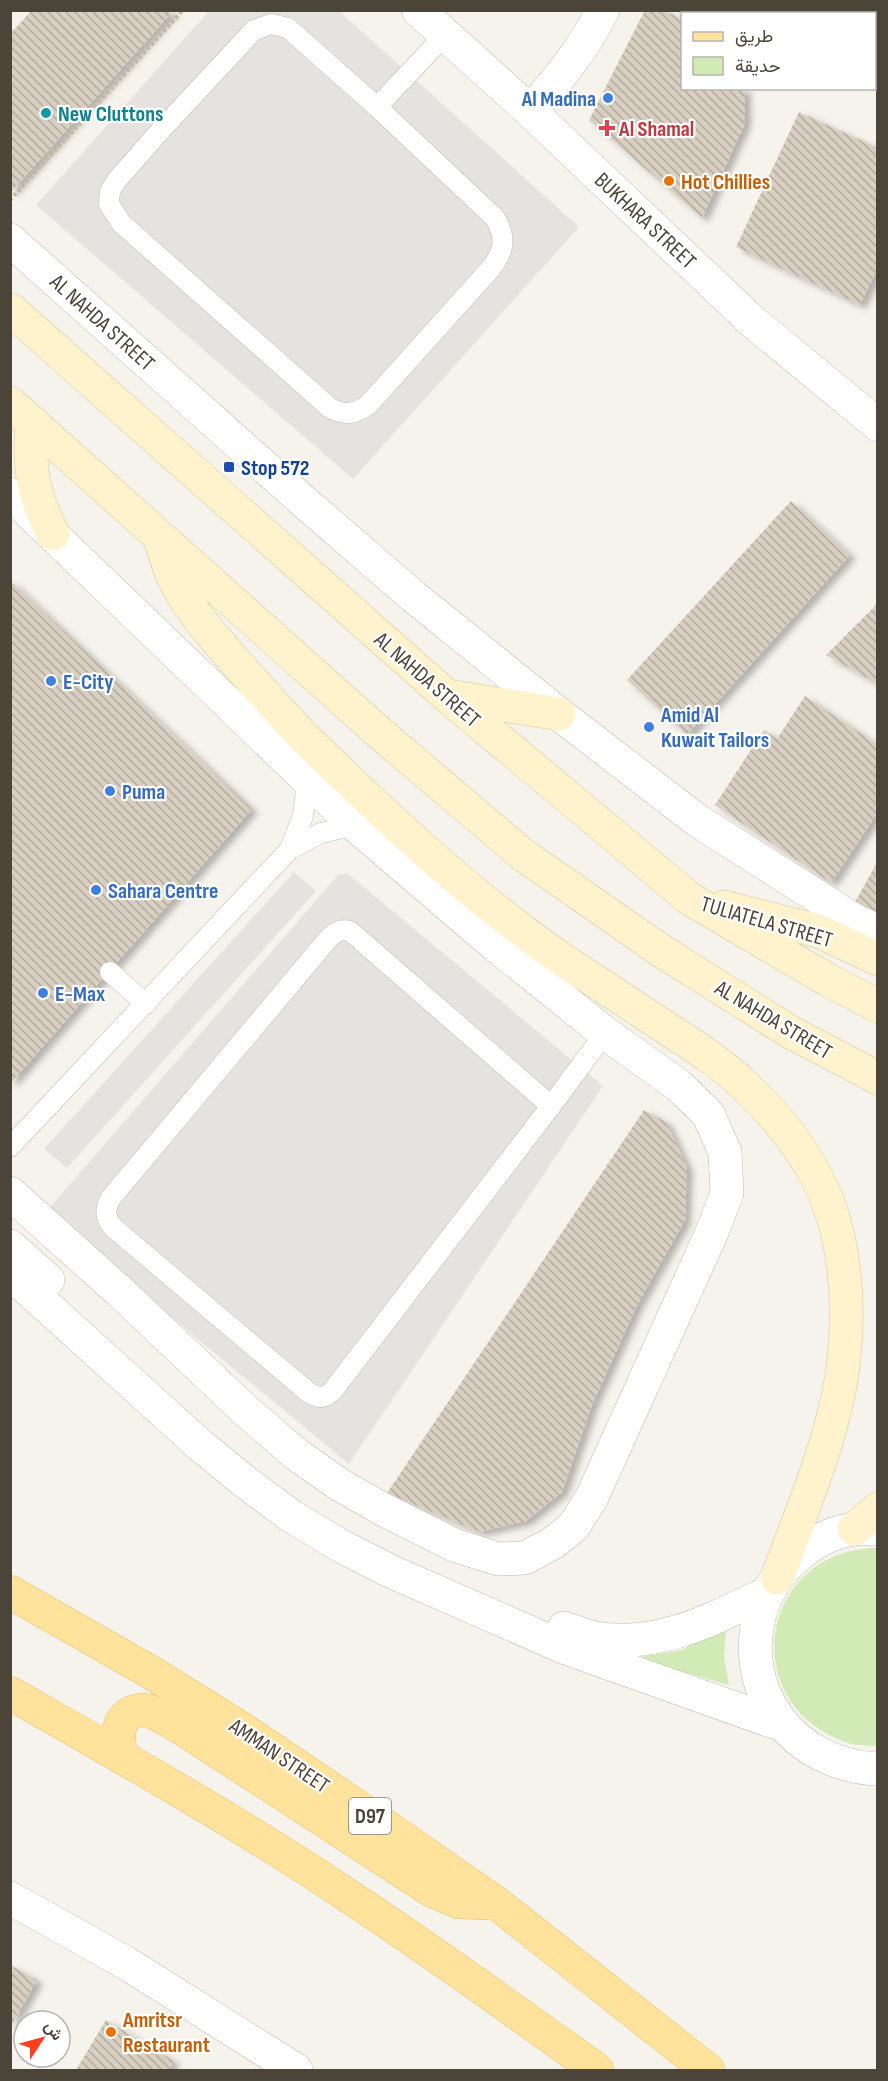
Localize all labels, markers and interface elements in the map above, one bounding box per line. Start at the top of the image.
legend [681,12,876,90]
text: طريق [735,26,773,47]
text: حديقة [735,56,781,77]
place label: Al Madina [521,86,596,113]
marker: Al Madina [601,91,615,105]
place label: New Cluttons [58,101,163,128]
marker: New Cluttons [39,106,53,120]
place label: Al Shamal [618,116,694,143]
marker: Al Shamal [600,121,614,135]
street label: BUKHARA STREET [588,167,702,275]
place label: Hot Chillies [681,169,770,196]
marker: Hot Chillies [662,174,676,188]
street label: AL NAHDA STREET [43,268,160,377]
place label: Stop 572 [241,455,309,482]
marker: Stop 572 [222,460,236,474]
street label: AL NAHDA STREET [368,626,486,734]
place label: E-City [63,669,113,696]
marker: E-City [44,674,58,688]
place label: Amid Al Kuwait Tailors [660,702,769,754]
marker: Amid Al Kuwait Tailors [642,720,656,734]
place label: Puma [122,779,165,806]
marker: Puma [103,784,117,798]
place label: Sahara Centre [108,878,218,905]
marker: Sahara Centre [89,883,103,897]
street label: TULIATELA STREET [698,891,836,954]
street label: AL NAHDA STREET [709,974,837,1066]
place label: E-Max [55,981,105,1008]
marker: E-Max [36,986,50,1000]
street label: AMMAN STREET [223,1712,334,1800]
road number: D97 [349,1798,391,1834]
place label: Amritsr Restaurant [122,2007,210,2059]
north arrow [12,2009,72,2069]
text: ش [40,2018,66,2044]
marker: Amritsr Restaurant [104,2025,118,2039]

